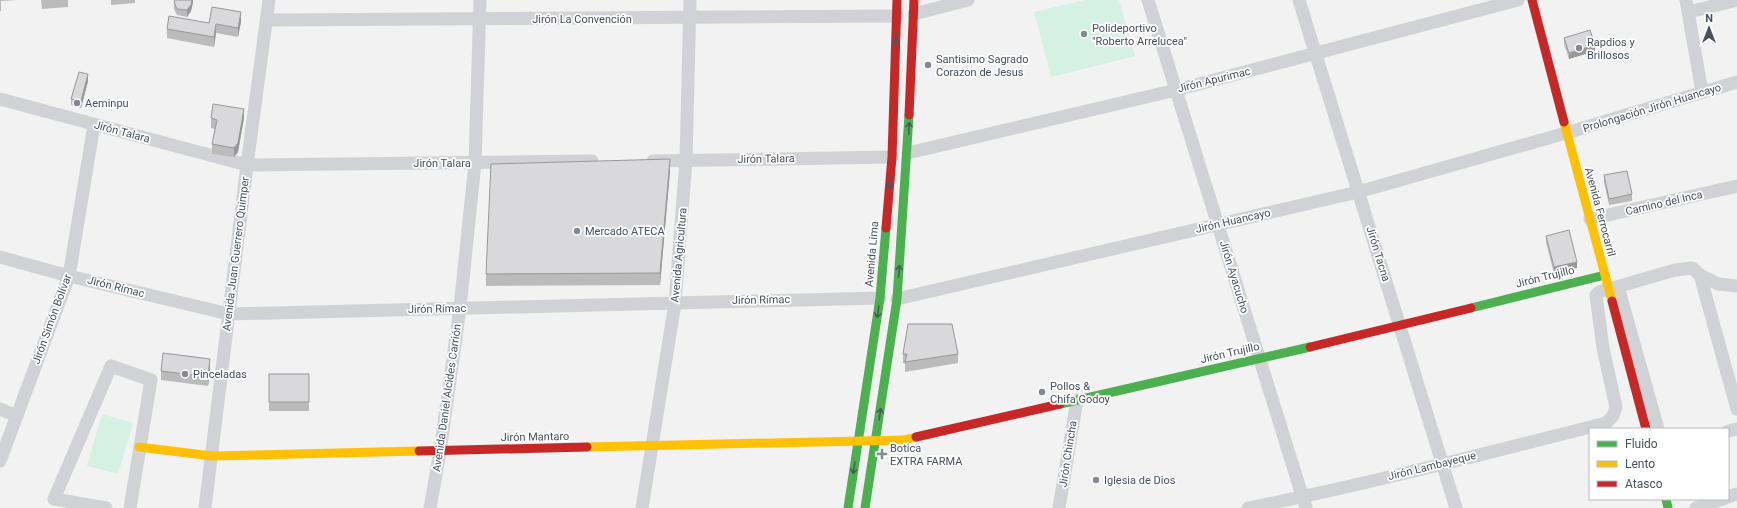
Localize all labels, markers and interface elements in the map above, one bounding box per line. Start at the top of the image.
north arrow [1689,8,1729,48]
text: N [1705,12,1713,25]
street label: Jirón La Convención [532,13,632,26]
place label: Polideportivo "Roberto Arrelucea" [1092,22,1187,48]
marker: Polideportivo "Roberto Arrelucea" [1079,29,1089,39]
one-way arrow [892,32,900,45]
place label: Rapdios y Brillosos [1587,36,1635,62]
marker: Rapdios y Brillosos [1574,43,1584,53]
place label: Santisimo Sagrado Corazon de Jesus [936,53,1029,79]
marker: Santisimo Sagrado Corazon de Jesus [923,60,933,70]
street label: Jirón Apurimac [1176,65,1252,95]
street label: Prolongación Jirón Huancayo [1581,81,1723,135]
place label: Aeminpu [85,97,129,110]
marker: Aeminpu [72,98,82,108]
street label: Jirón Talara [93,118,151,146]
one-way arrow [905,122,913,135]
street label: Jirón Talara [737,152,795,166]
street label: Jirón Talara [413,157,471,170]
street label: Avenida Ferrocarril [1582,166,1618,258]
street label: Avenida Juan Guerrero Quimper [220,176,252,332]
one-way arrow [887,176,894,189]
street label: Camino del Inca [1624,188,1704,218]
street label: Jirón Huancayo [1194,206,1272,236]
street label: Avenida Agricultura [668,207,690,303]
street label: Avenida Lima [863,221,881,287]
place label: Mercado ATECA [585,225,665,238]
street label: Jirón Tacna [1363,225,1393,283]
marker: Mercado ATECA [572,226,582,236]
street label: Jirón Ayacucho [1217,239,1251,315]
street label: Jirón Trujillo [1514,263,1576,291]
one-way arrow [895,265,902,278]
street label: Jirón Simón Bolívar [30,272,74,366]
street label: Jirón Rímac [86,274,146,300]
street label: Jirón Rímac [732,293,791,307]
street label: Jirón Rímac [408,302,467,316]
one-way arrow [874,305,882,318]
street label: Avenida Daniel Alcides Carrión [430,323,464,473]
street label: Jirón Trujillo [1199,340,1261,366]
place label: Pinceladas [193,368,247,381]
marker: Pinceladas [180,369,190,379]
place label: Pollos & Chifa Godoy [1050,380,1111,406]
marker: Pollos & Chifa Godoy [1037,387,1047,397]
one-way arrow [876,408,884,421]
street label: Jirón Chincha [1056,420,1080,488]
legend [1589,428,1729,500]
street label: Jirón Mantaro [501,430,569,444]
text: Fluido [1625,437,1658,451]
place label: Botica EXTRA FARMA [890,442,963,468]
marker: Botica EXTRA FARMA [877,449,887,459]
street label: Jirón Lambayeque [1387,449,1477,483]
text: Lento [1625,457,1655,471]
one-way arrow [850,461,858,474]
place label: Iglesia de Dios [1104,474,1176,487]
marker: Iglesia de Dios [1091,475,1101,485]
text: Atasco [1625,477,1663,491]

